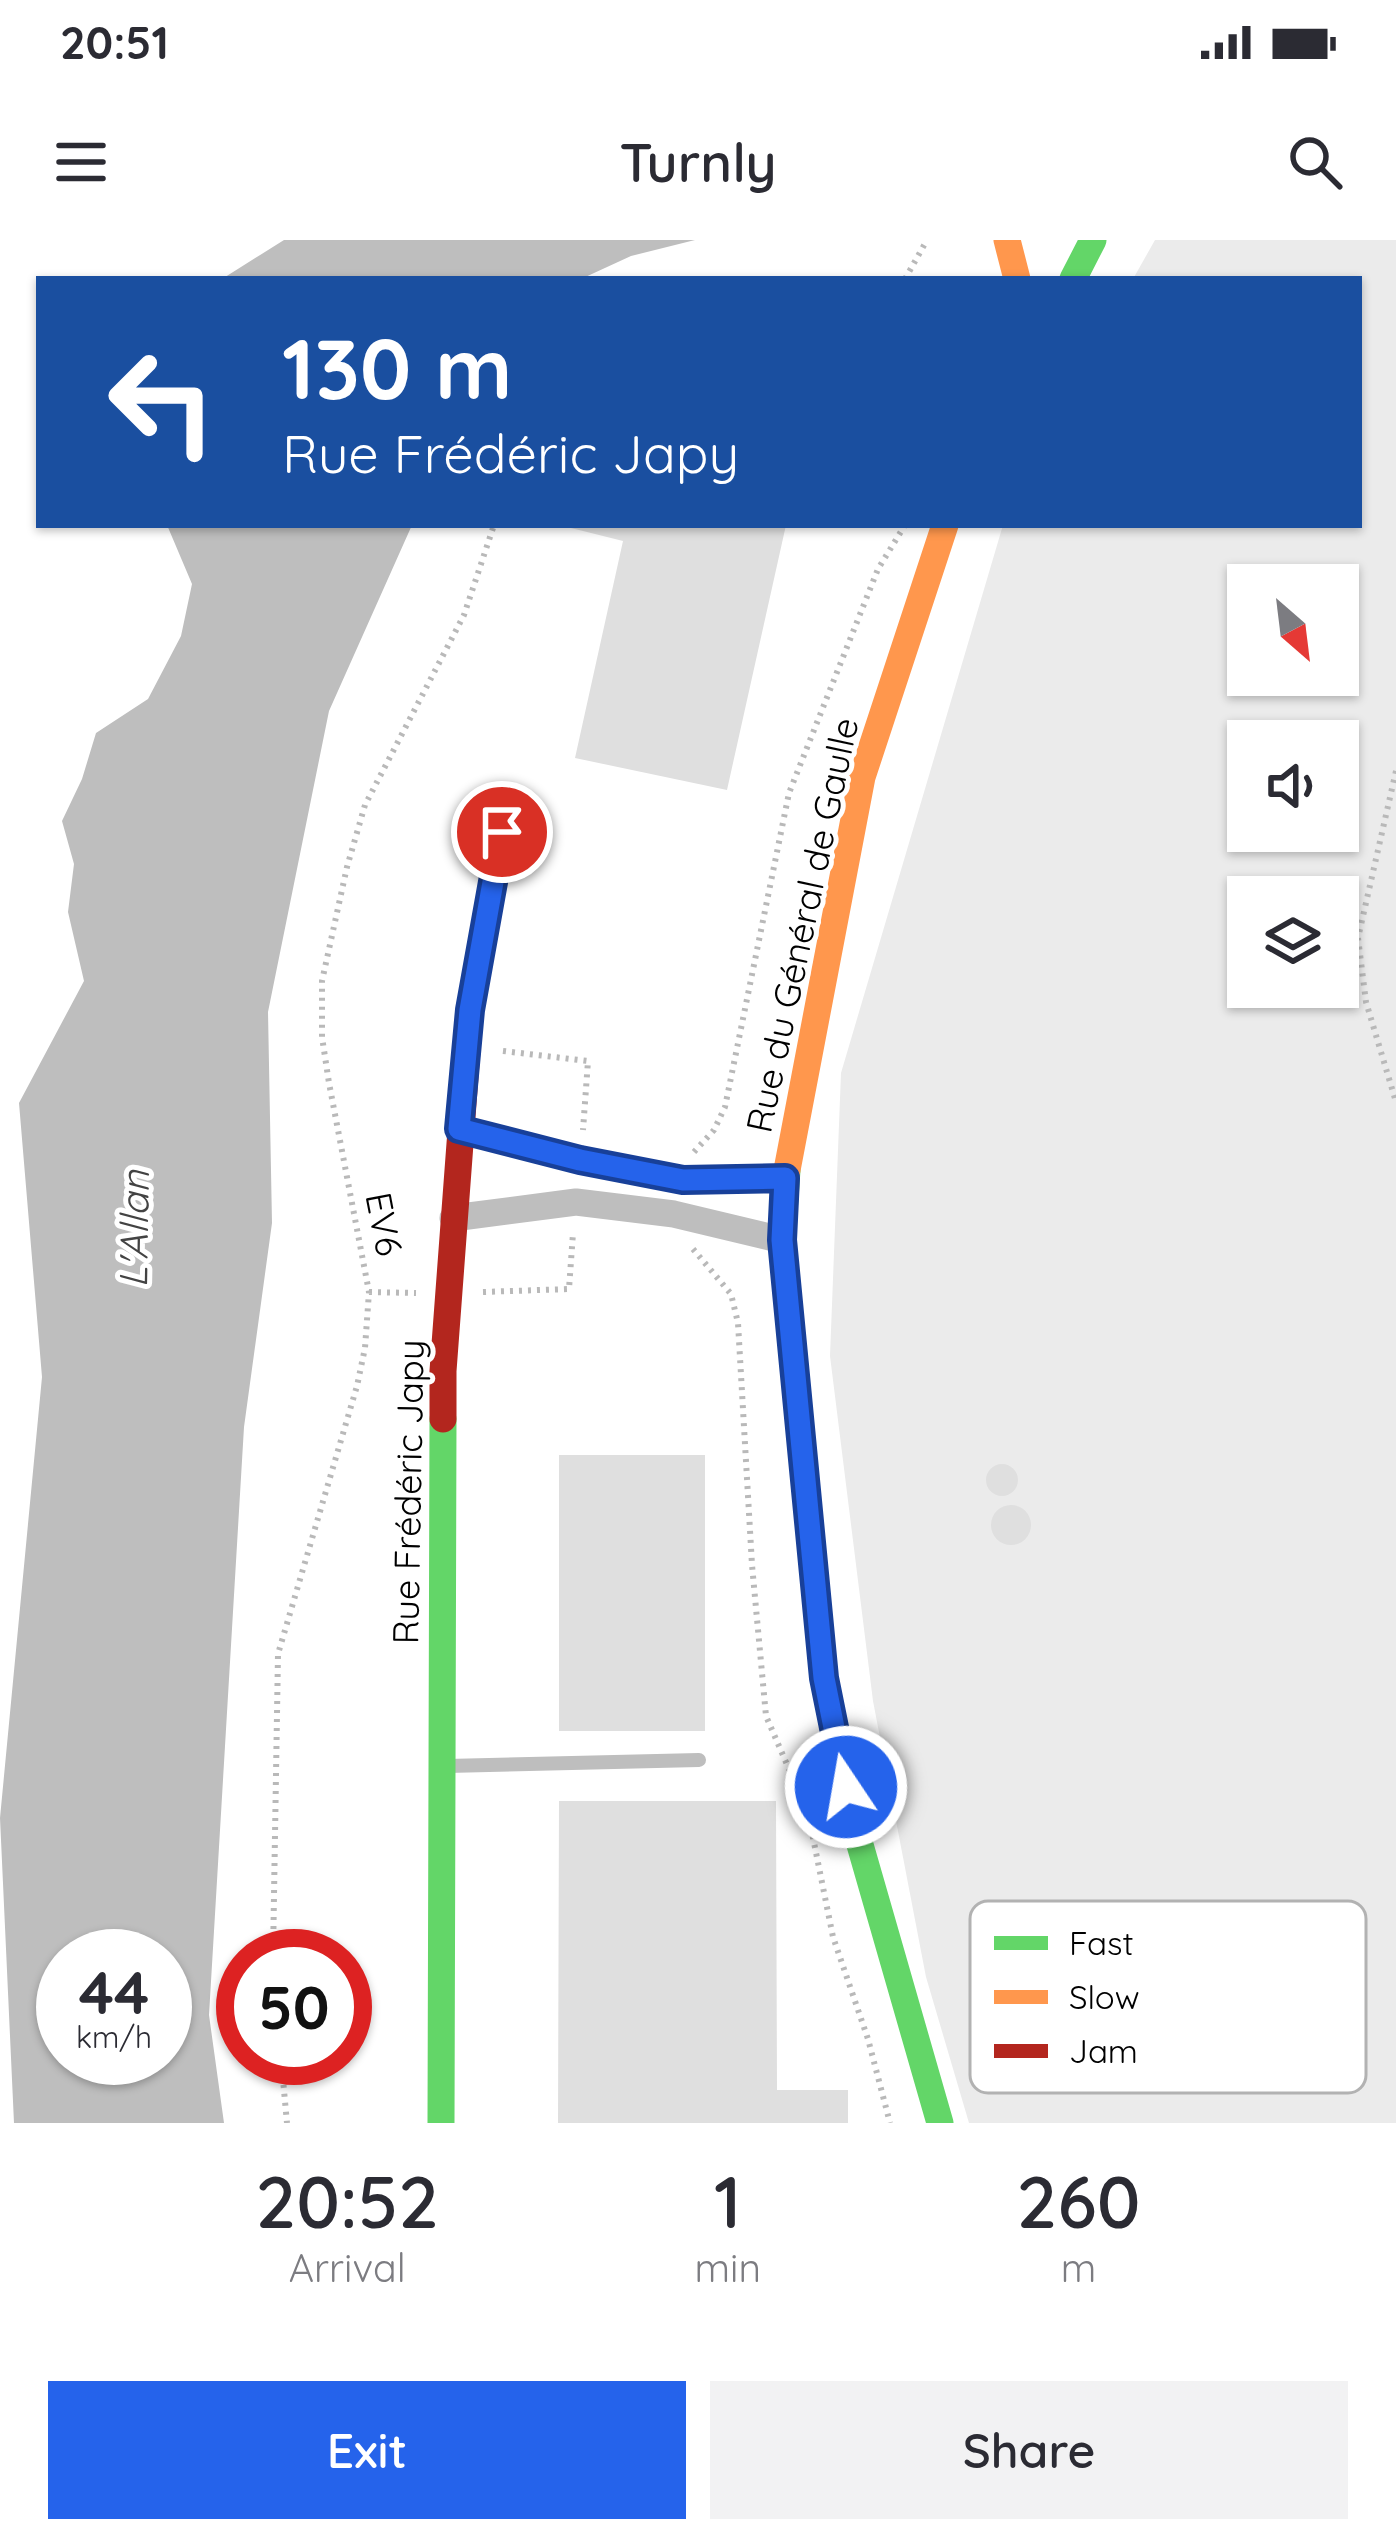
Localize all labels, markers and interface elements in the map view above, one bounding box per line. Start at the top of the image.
text: 20:51 [60,14,169,70]
text: Turnly [619,128,777,196]
icon: menu [48,129,114,195]
icon: search [1282,129,1348,195]
text: 130 m [282,315,512,420]
icon: left [84,324,240,480]
text: Rue Frédéric Japy [282,419,739,487]
north arrow [1227,564,1359,696]
map controls [1227,564,1359,1008]
street label: Rue du Général de Gaulle [736,713,867,1136]
button: sound [1227,720,1359,852]
pin [451,781,553,883]
icon: arrive [469,799,535,865]
button: layers [1227,876,1359,1008]
water label: L'Allan [108,1168,159,1288]
street label: EV6 [356,1188,413,1259]
street label: Rue Frédéric Japy [382,1339,433,1645]
position arrow [783,1724,909,1850]
legend [970,1901,1366,2093]
text: Fast [1069,1922,1134,1963]
speed limit sign: 50 [216,1929,372,2085]
text: 44 [79,1954,149,2029]
text: Slow [1069,1976,1140,2017]
text: km/h [76,2018,152,2056]
text: Jam [1069,2030,1138,2071]
text: 20:52 [256,2156,439,2246]
text: 1 [714,2156,742,2246]
text: 260 [1017,2156,1140,2246]
text: Arrival [289,2243,406,2292]
text: min [695,2243,761,2292]
text: m [1061,2243,1096,2292]
button: Exit [48,2381,686,2519]
button: Share [710,2381,1348,2519]

